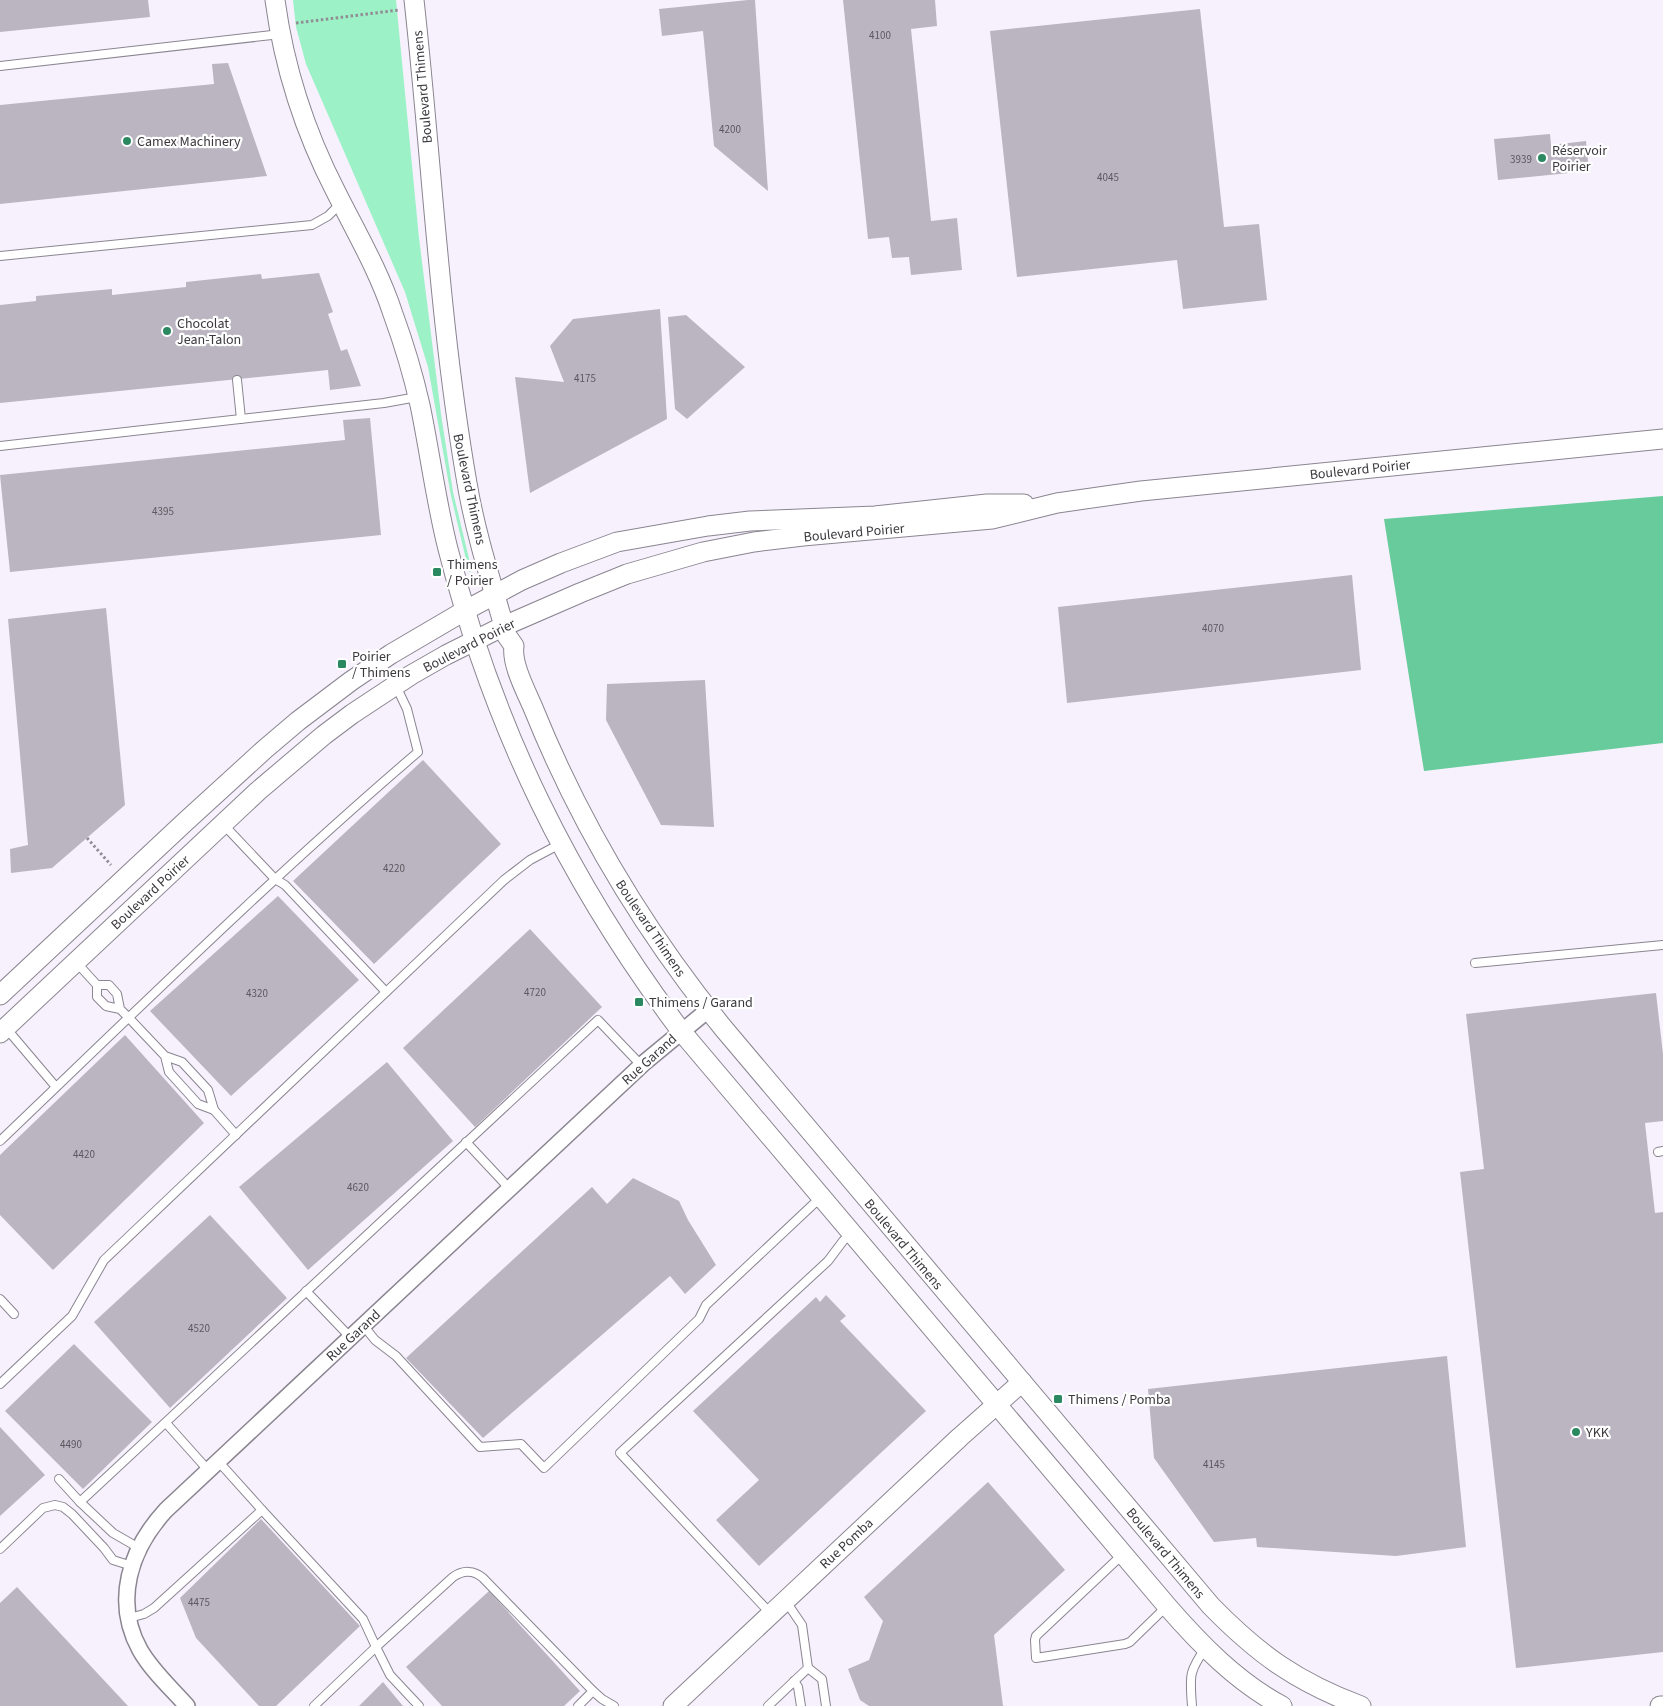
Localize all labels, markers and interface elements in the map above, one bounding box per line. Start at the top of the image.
house number: 4100 [869,28,891,43]
street label: Boulevard Thimens [408,29,438,144]
house number: 4200 [719,122,741,137]
place label: Camex Machinery [137,132,241,152]
marker: Camex Machinery [121,135,133,147]
place label: Réservoir Poirier [1552,141,1607,177]
house number: 3939 [1510,152,1532,167]
marker: Réservoir Poirier [1536,152,1548,164]
house number: 4045 [1097,170,1119,185]
place label: Chocolat Jean-Talon [177,314,241,350]
marker: Chocolat Jean-Talon [161,325,173,337]
house number: 4175 [574,371,596,386]
street label: Boulevard Thimens [447,432,491,547]
street label: Boulevard Poirier [1309,455,1412,485]
house number: 4395 [152,504,174,519]
street label: Boulevard Poirier [803,519,906,547]
place label: Thimens / Poirier [447,555,498,591]
marker: Thimens / Poirier [431,566,443,578]
street label: Boulevard Poirier [420,614,519,678]
house number: 4070 [1202,621,1224,636]
place label: Poirier / Thimens [352,647,410,683]
marker: Poirier / Thimens [336,658,348,670]
street label: Boulevard Poirier [107,851,195,935]
house number: 4220 [383,861,405,876]
street label: Boulevard Thimens [610,876,690,981]
house number: 4720 [524,985,546,1000]
house number: 4320 [246,986,268,1001]
place label: Thimens / Garand [649,993,753,1013]
marker: Thimens / Garand [633,996,645,1008]
street label: Rue Garand [618,1030,682,1090]
house number: 4420 [73,1147,95,1162]
house number: 4620 [347,1180,369,1195]
street label: Boulevard Thimens [859,1195,947,1295]
street label: Rue Garand [322,1305,385,1366]
house number: 4520 [188,1321,210,1336]
place label: Thimens / Pomba [1068,1390,1171,1410]
marker: Thimens / Pomba [1052,1393,1064,1405]
place label: YKK [1585,1423,1610,1443]
marker: YKK [1570,1426,1582,1438]
house number: 4490 [60,1437,82,1452]
house number: 4145 [1203,1457,1225,1472]
street label: Boulevard Thimens [1121,1504,1209,1604]
street label: Rue Pomba [815,1514,878,1574]
house number: 4475 [188,1595,210,1610]

